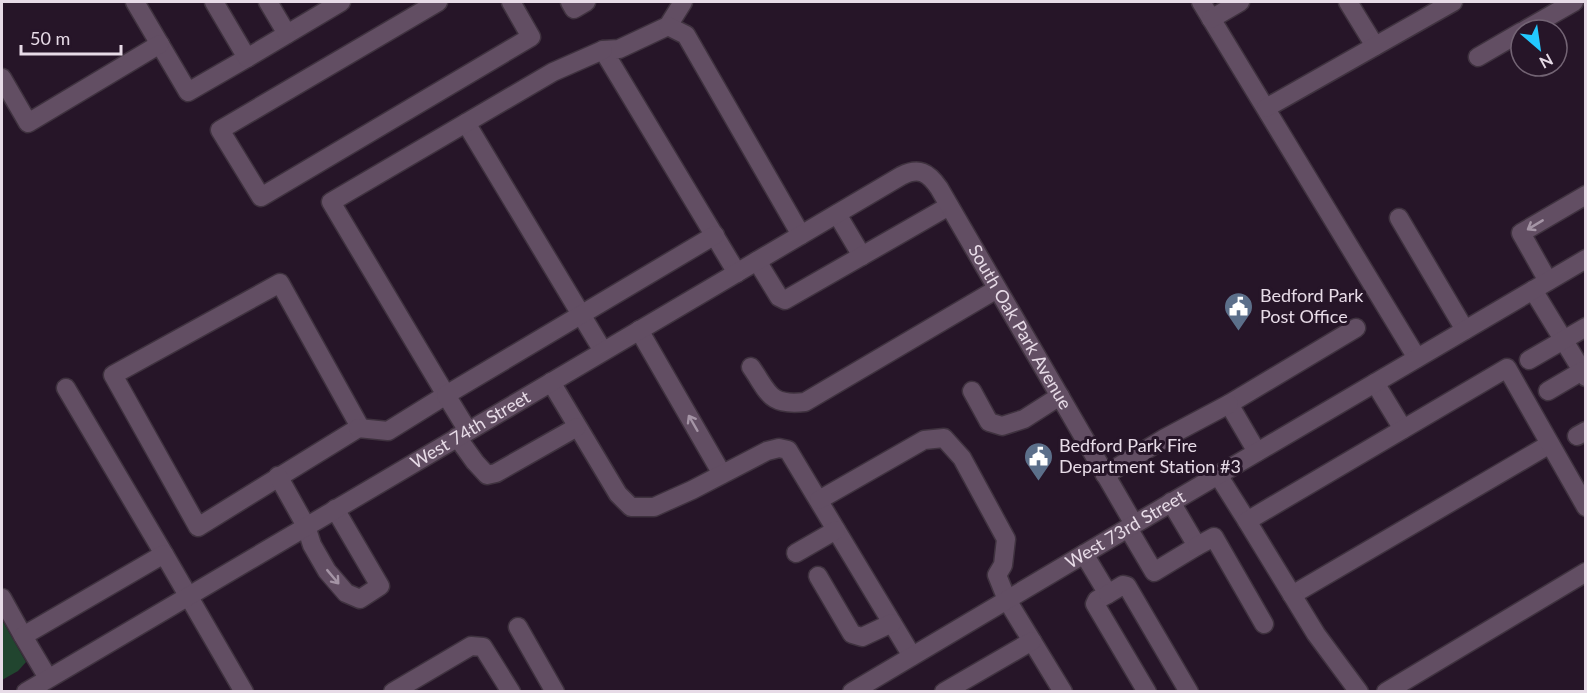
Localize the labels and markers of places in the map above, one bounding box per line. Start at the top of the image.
place label: Bedford Park Post Office [1260,284,1364,327]
public building icon: Bedford Park Post Office [1223,290,1255,332]
place label: Bedford Park Fire Department Station #3 [1059,434,1241,477]
public building icon: Bedford Park Fire Department Station #3 [1022,440,1054,482]

